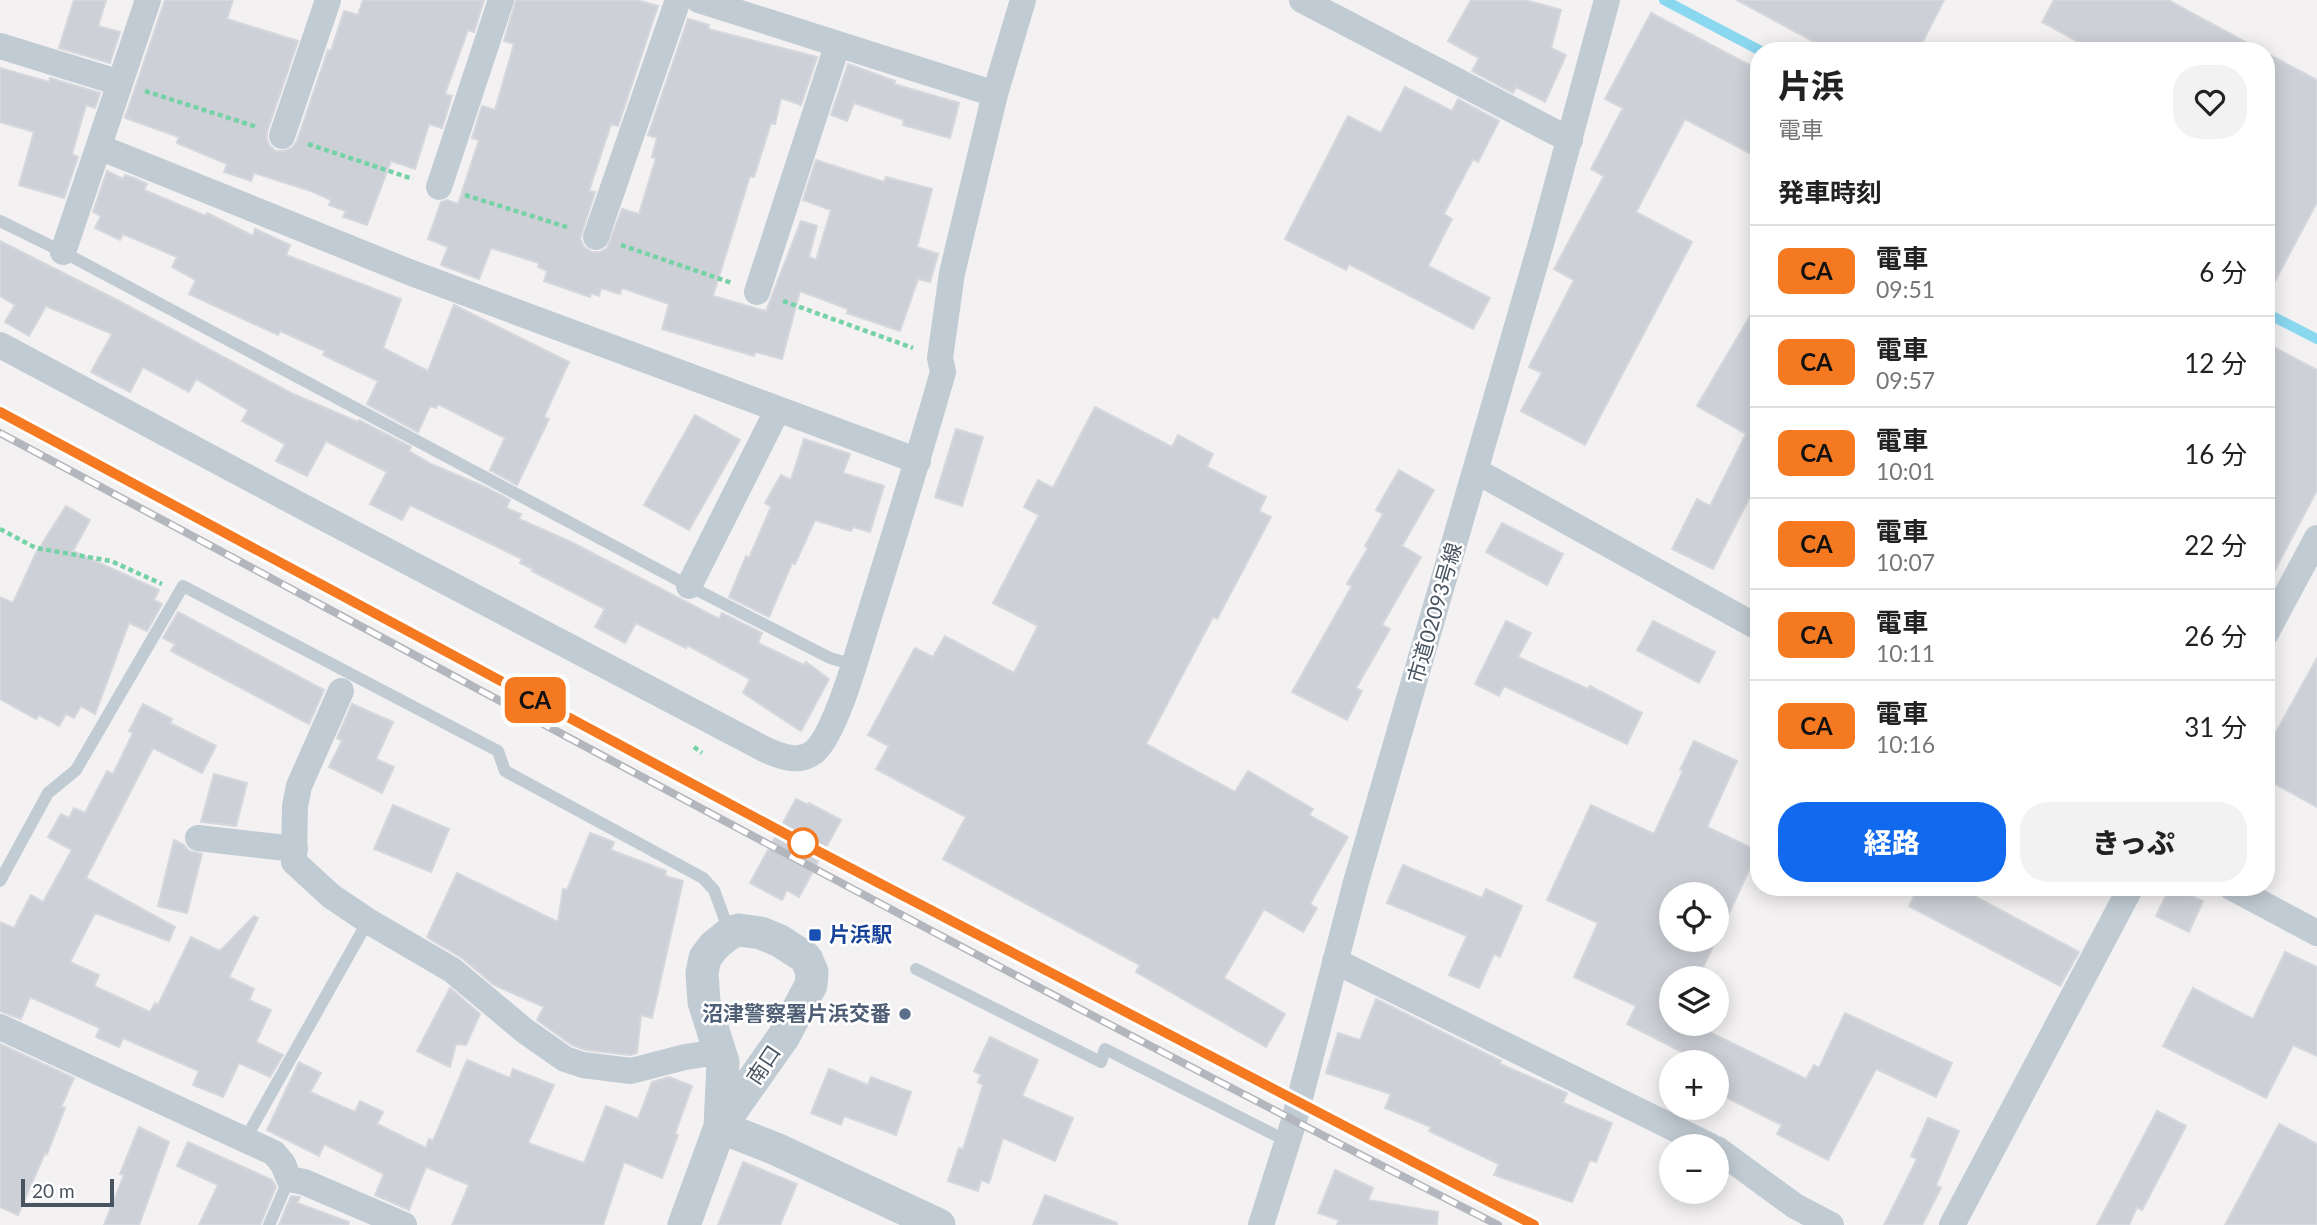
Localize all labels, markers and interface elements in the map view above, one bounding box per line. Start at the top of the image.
text: 片浜 [1778,65,1844,105]
button: heart [2173,65,2247,139]
text: 電車 [1778,115,1824,143]
text: 発車時刻 [1778,176,1882,208]
text: 電車 [1876,242,1928,274]
text: CA [1800,256,1833,285]
text: 6 分 [2199,256,2247,288]
text: 09:51 [1876,275,1935,303]
text: 電車 [1876,333,1928,365]
text: CA [1800,347,1833,376]
text: 12 分 [2184,347,2247,379]
text: 09:57 [1876,366,1935,394]
text: 電車 [1876,424,1928,456]
text: CA [1800,438,1833,467]
text: 16 分 [2184,438,2247,470]
text: 10:01 [1876,457,1935,485]
text: 電車 [1876,515,1928,547]
text: CA [1800,529,1833,558]
text: 22 分 [2184,529,2247,561]
street label: 市道02093号線 [1402,539,1466,686]
text: 10:07 [1876,548,1935,576]
text: 電車 [1876,606,1928,638]
text: CA [1800,620,1833,649]
text: 26 分 [2184,620,2247,652]
text: 10:11 [1876,639,1935,667]
line badge: CA [504,677,566,723]
text: CA [519,685,551,714]
text: 電車 [1876,697,1928,729]
text: CA [1800,711,1833,740]
text: 31 分 [2184,711,2247,743]
text: 10:16 [1876,730,1935,758]
button: 経路 [1778,802,2006,882]
button: きっぷ [2020,802,2247,882]
unlabelled marker [788,828,818,858]
map controls [1659,882,1729,1204]
button: locate [1659,882,1729,952]
place label: 片浜駅 [829,921,892,946]
marker: 片浜駅 [807,927,823,943]
button: layers [1659,966,1729,1036]
place label: 沼津警察署片浜交番 [702,1000,891,1025]
marker: 沼津警察署片浜交番 [897,1006,913,1022]
street label: 南口 [741,1040,785,1089]
button: + [1659,1050,1729,1120]
button: − [1659,1134,1729,1204]
scale bar [21,1176,114,1208]
text: 20 m [32,1179,75,1202]

